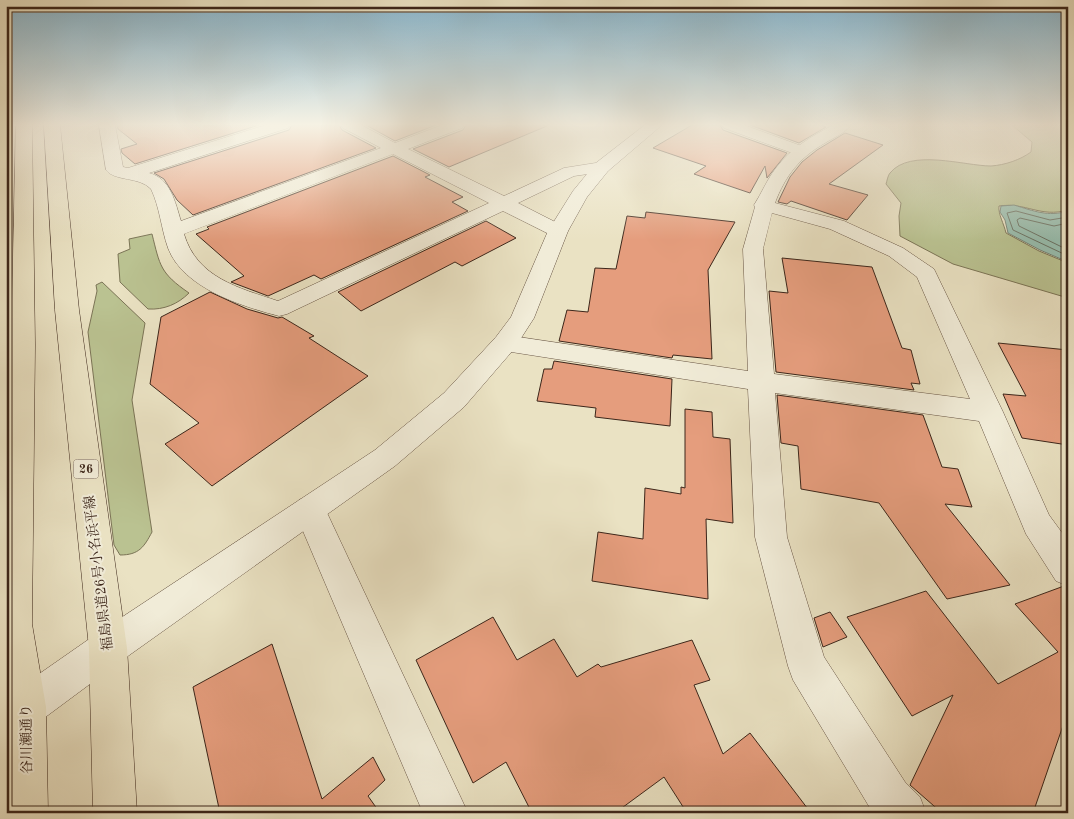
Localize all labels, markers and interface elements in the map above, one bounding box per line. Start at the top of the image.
road number: 26 [74,459,98,478]
street label: 福島県道26号小名浜平線 [82,494,115,651]
street label: 谷川瀬通り [18,704,35,774]

